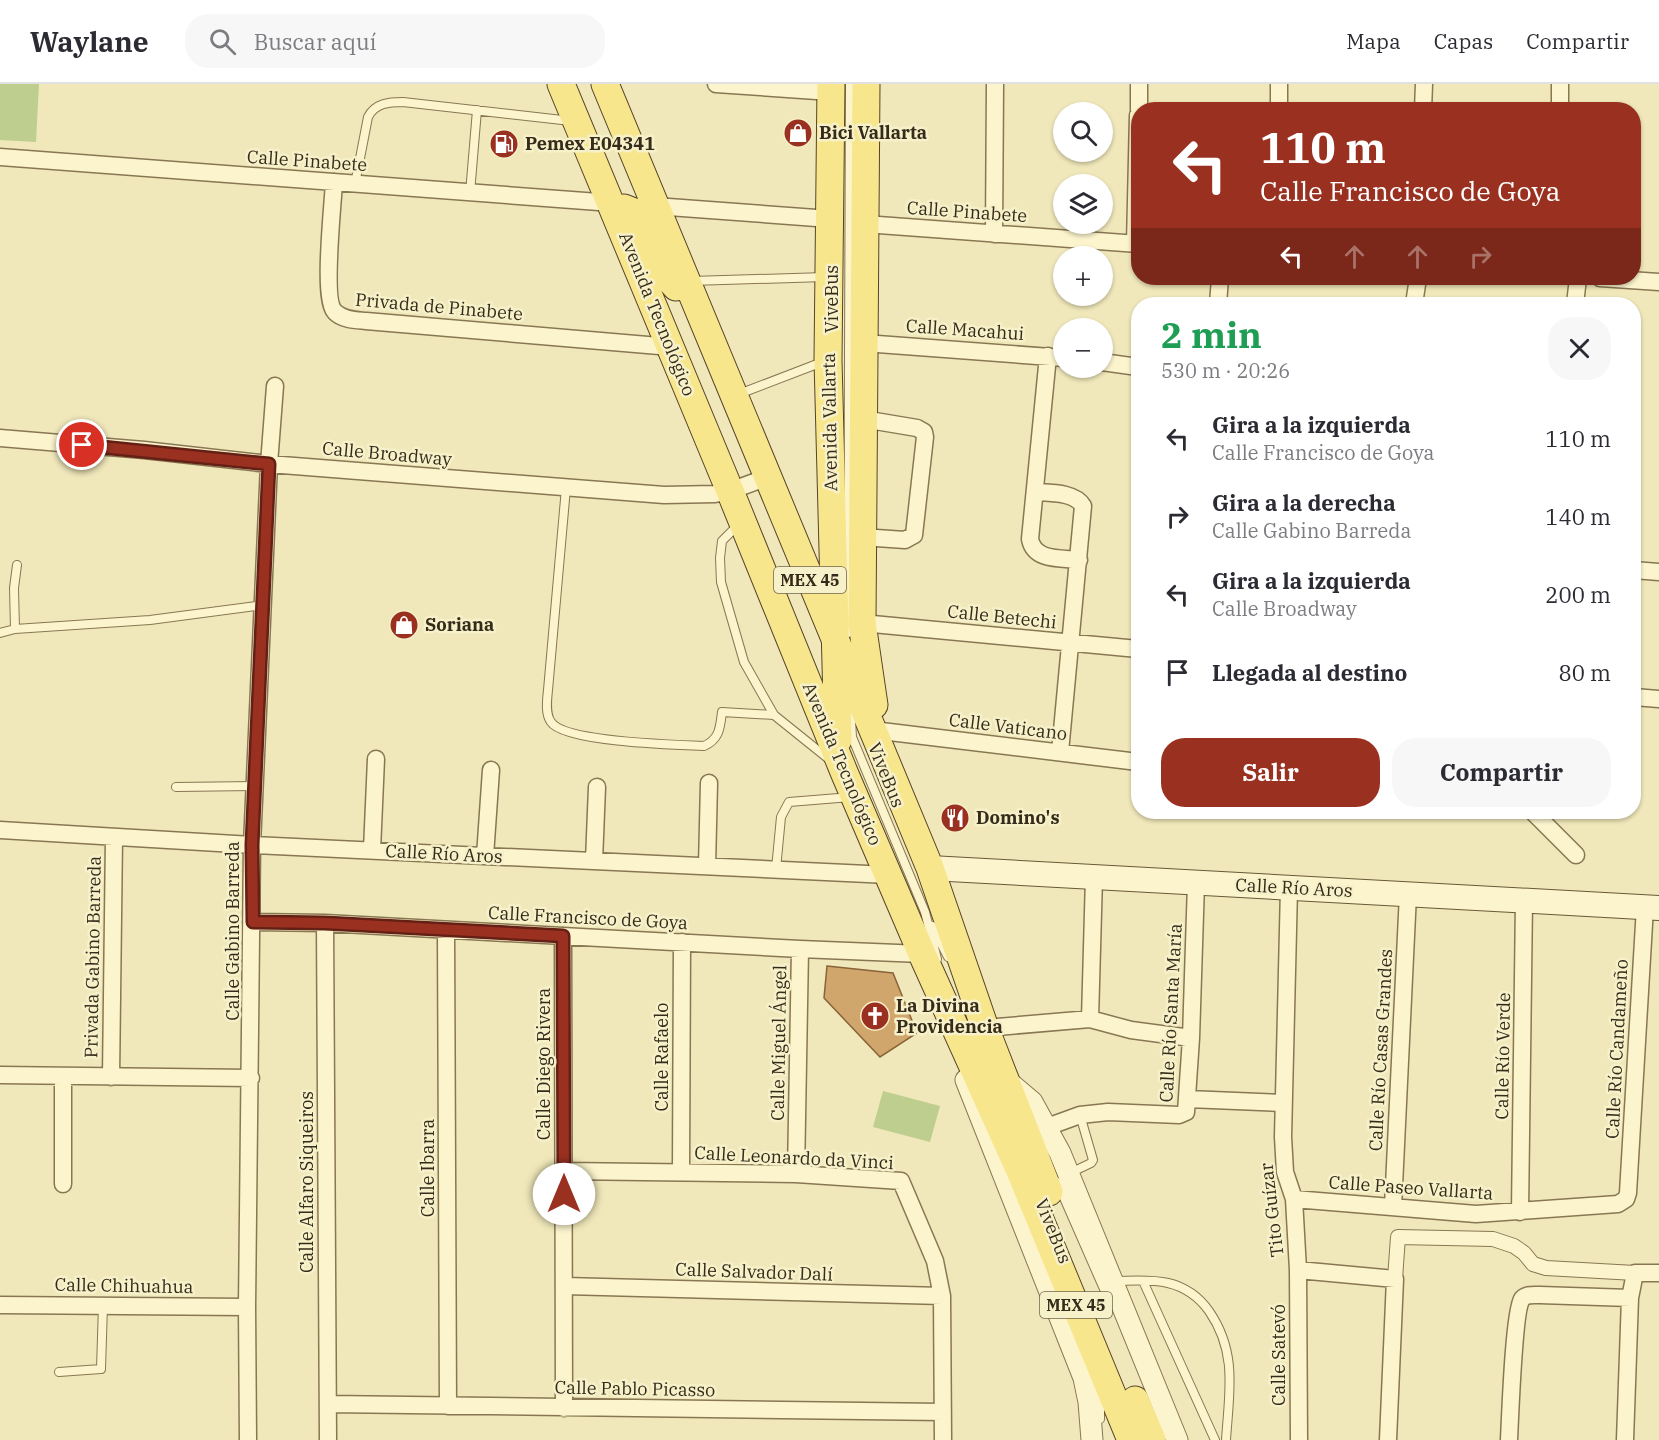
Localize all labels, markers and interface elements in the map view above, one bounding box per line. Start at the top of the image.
search box [185,14,605,68]
text: Waylane [30,23,149,60]
icon: search [206,25,239,58]
text: Buscar aquí [254,27,376,56]
text: Mapa [1346,27,1401,55]
text: Capas [1434,27,1493,55]
text: Compartir [1526,27,1629,55]
map controls [1053,102,1113,378]
button: search [1053,102,1113,162]
shop icon: Bici Vallarta [782,117,814,149]
text: 110 m [1260,120,1386,175]
place label: Bici Vallarta [819,121,927,144]
icon: left [1161,126,1239,204]
fuel station icon: Pemex E04341 [488,128,520,160]
place label: Pemex E04341 [525,132,655,155]
street label: Calle Pinabete [246,145,368,176]
text: Calle Francisco de Goya [1260,173,1560,208]
button: layers [1053,174,1113,234]
street label: Calle Pinabete [906,196,1028,227]
street label: Avenida Tecnológico [614,228,701,399]
icon: left [1275,240,1308,273]
icon: ahead [1338,240,1371,273]
icon: ahead [1401,240,1434,273]
icon: right [1464,240,1497,273]
button: + [1053,246,1113,306]
street label: ViveBus [820,265,843,333]
street label: Privada de Pinabete [354,288,524,325]
text: 2 min [1161,311,1262,358]
street label: Calle Macahui [905,314,1025,345]
button: close [1548,317,1611,380]
button: − [1053,318,1113,378]
street label: Avenida Vallarta [817,352,842,492]
text: 530 m · 20:26 [1161,357,1290,384]
text: Gira a la izquierda [1212,410,1411,439]
pin [56,419,107,470]
icon: left [1161,422,1194,455]
text: 110 m [1545,424,1611,453]
icon: arrive [65,428,98,461]
street label: Calle Broadway [321,436,453,471]
text: Calle Francisco de Goya [1212,439,1435,466]
text: Gira a la derecha [1212,488,1396,517]
icon: right [1161,500,1194,533]
text: 140 m [1545,502,1611,531]
text: Calle Gabino Barreda [1212,517,1411,544]
text: Gira a la izquierda [1212,566,1411,595]
road number: MEX 45 [774,567,846,593]
icon: left [1161,578,1194,611]
text: 200 m [1545,580,1611,609]
text: Calle Broadway [1212,595,1357,622]
street label: Calle Betechi [946,599,1058,634]
shop icon: Soriana [388,609,420,641]
place label: Soriana [425,613,494,636]
icon: arrive [1161,656,1194,689]
text: Llegada al destino [1212,658,1407,687]
text: 80 m [1559,658,1611,687]
street label: Avenida Tecnológico [798,679,887,849]
street label: Calle Vaticano [948,708,1069,745]
button: Salir [1161,738,1380,807]
button: Compartir [1392,738,1611,807]
street label: ViveBus [863,739,910,811]
restaurant icon: Domino's [939,802,971,834]
place label: Domino's [976,806,1060,829]
street label: Calle Río Aros [385,839,503,868]
street label: Calle Gabino Barreda [221,841,244,1021]
street label: Privada Gabino Barreda [79,855,106,1058]
street label: Calle Río Aros [1235,873,1353,902]
street label: Calle Francisco de Goya [487,901,689,934]
street label: Calle Río Santa María [1154,923,1187,1103]
street label: Calle Río Casas Grandes [1364,948,1397,1152]
street label: Calle Río Candameño [1600,958,1633,1140]
street label: Calle Miguel Ángel [766,965,791,1121]
street label: Calle Diego Rivera [532,988,555,1140]
street label: Calle Río Verde [1490,992,1515,1120]
place label: La Divina Providencia [896,994,1003,1038]
church icon: La Divina Providencia [859,1000,891,1032]
street label: Calle Rafaelo [650,1003,673,1111]
street label: Calle Alfaro Siqueiros [295,1091,318,1273]
street label: Calle Ibarra [416,1118,439,1217]
street label: Calle Leonardo da Vinci [694,1141,895,1174]
position arrow [532,1162,596,1226]
street label: Tito Guízar [1254,1162,1289,1259]
street label: Calle Paseo Vallarta [1328,1170,1494,1205]
street label: ViveBus [1030,1195,1077,1267]
street label: Calle Salvador Dalí [675,1257,834,1286]
street label: Calle Chihuahua [54,1273,194,1298]
road number: MEX 45 [1040,1292,1112,1318]
street label: Calle Satevó [1267,1304,1290,1406]
street label: Calle Pablo Picasso [554,1376,716,1401]

